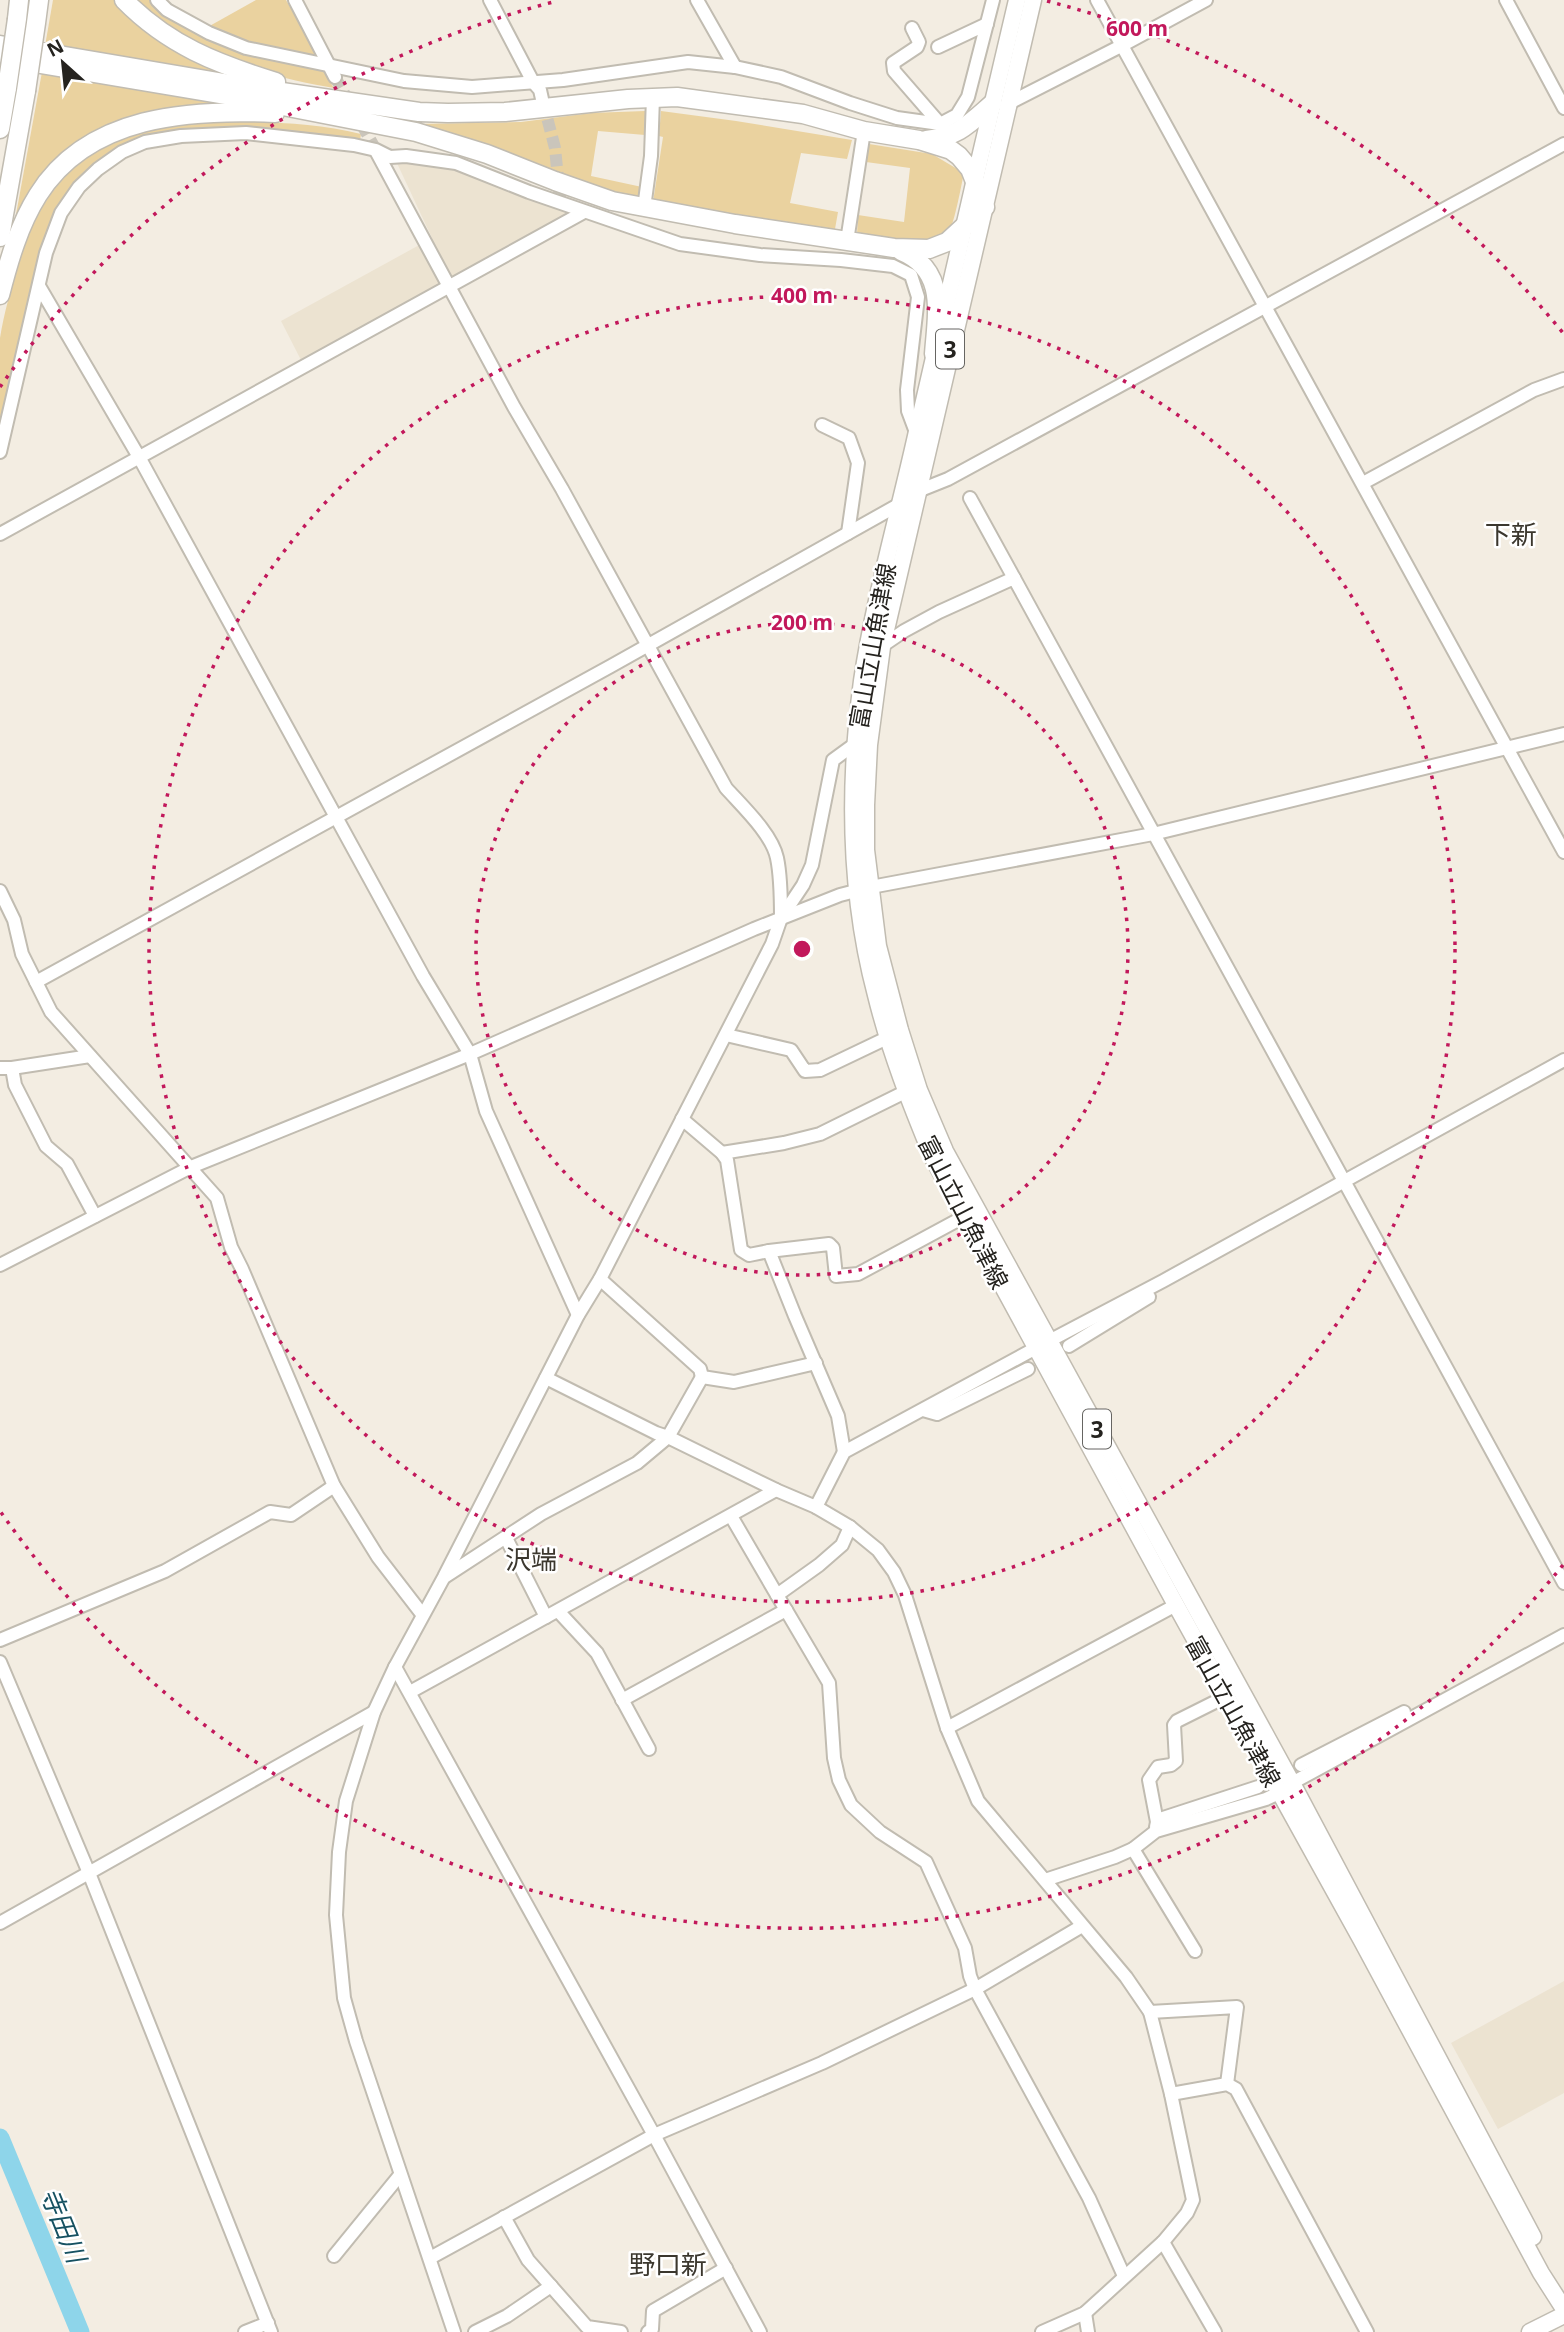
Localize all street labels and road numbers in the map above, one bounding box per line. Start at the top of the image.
road number: 3 [936,330,964,368]
street label: 富山立山魚津線 [841,560,903,732]
street label: 富山立山魚津線 [911,1130,1017,1294]
road number: 3 [1083,1410,1111,1448]
street label: 富山立山魚津線 [1179,1630,1289,1792]

